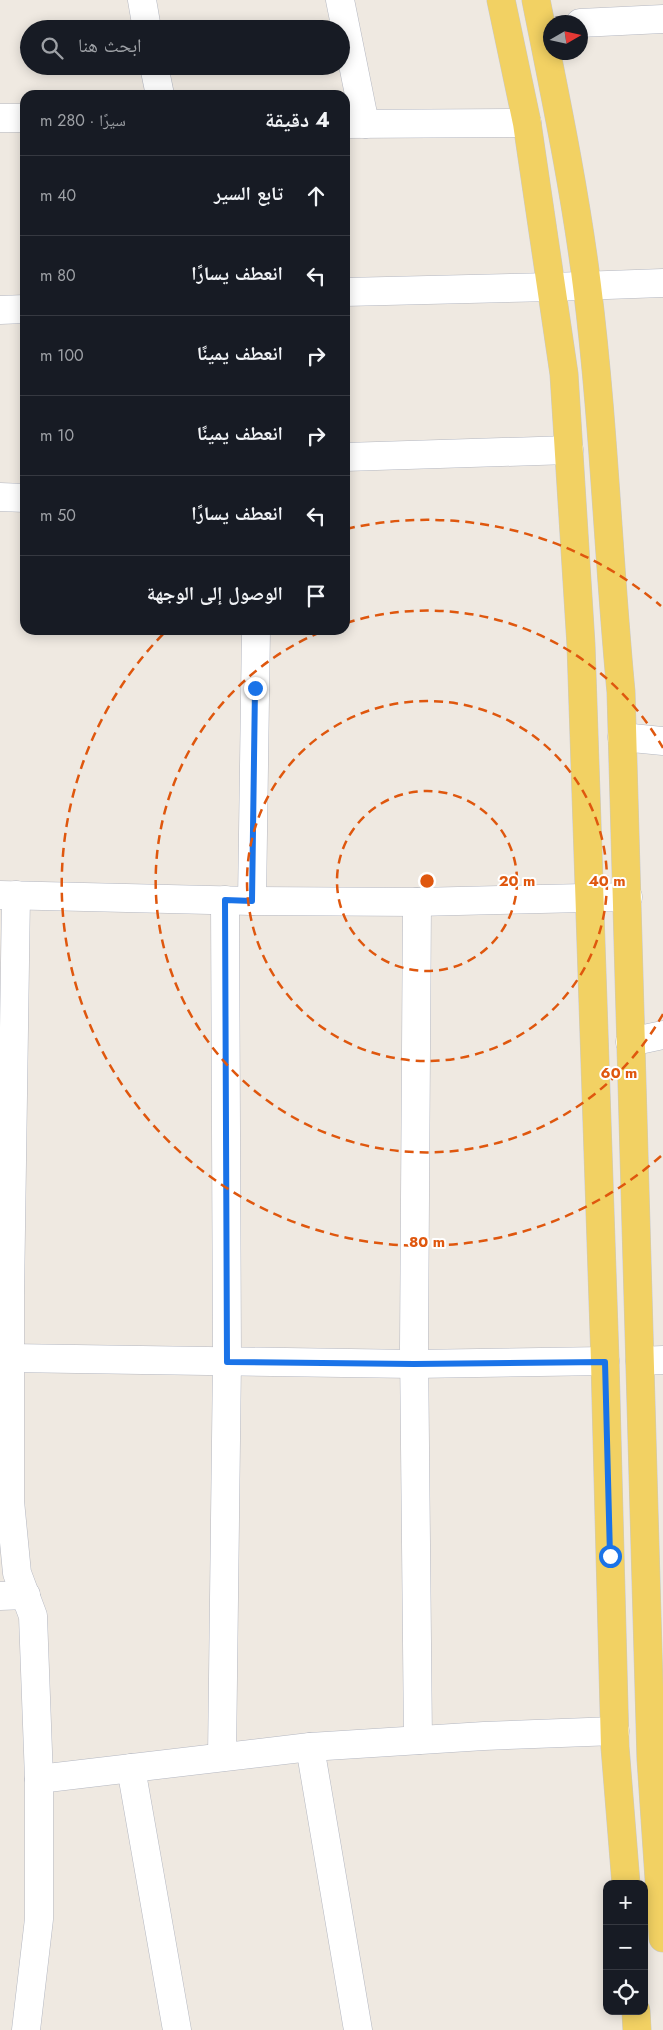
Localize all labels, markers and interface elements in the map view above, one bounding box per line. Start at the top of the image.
north arrow [543,15,588,60]
search box [20,20,350,75]
text: ابحث هنا [78,32,142,59]
icon: search [38,34,66,62]
text: 4 دقيقة [265,105,330,135]
text: سيرًا · 280 m [40,109,126,132]
text: تابع السير [214,180,283,207]
icon: ahead [302,182,330,210]
text: 40 m [40,184,76,207]
text: انعطف يسارًا [191,260,283,287]
icon: left [302,262,330,290]
text: 80 m [40,264,76,287]
text: انعطف يمينًا [197,340,283,367]
icon: right [302,342,330,370]
text: 100 m [40,344,84,367]
text: انعطف يمينًا [197,420,283,447]
icon: right [302,422,330,450]
text: 10 m [40,424,74,447]
text: انعطف يسارًا [191,500,283,527]
icon: left [302,502,330,530]
text: 50 m [40,504,76,527]
text: الوصول إلى الوجهة [147,580,283,607]
icon: arrive [302,582,330,610]
route end [244,677,267,700]
text: 20 m [499,870,535,892]
text: 40 m [588,870,626,892]
centre of rings [418,872,436,890]
text: 60 m [601,1062,637,1084]
text: 80 m [409,1231,445,1253]
route start [599,1545,622,1568]
map controls [603,1880,648,2015]
button: + [603,1880,648,1925]
button: − [603,1925,648,1970]
button: locate [603,1970,648,2015]

